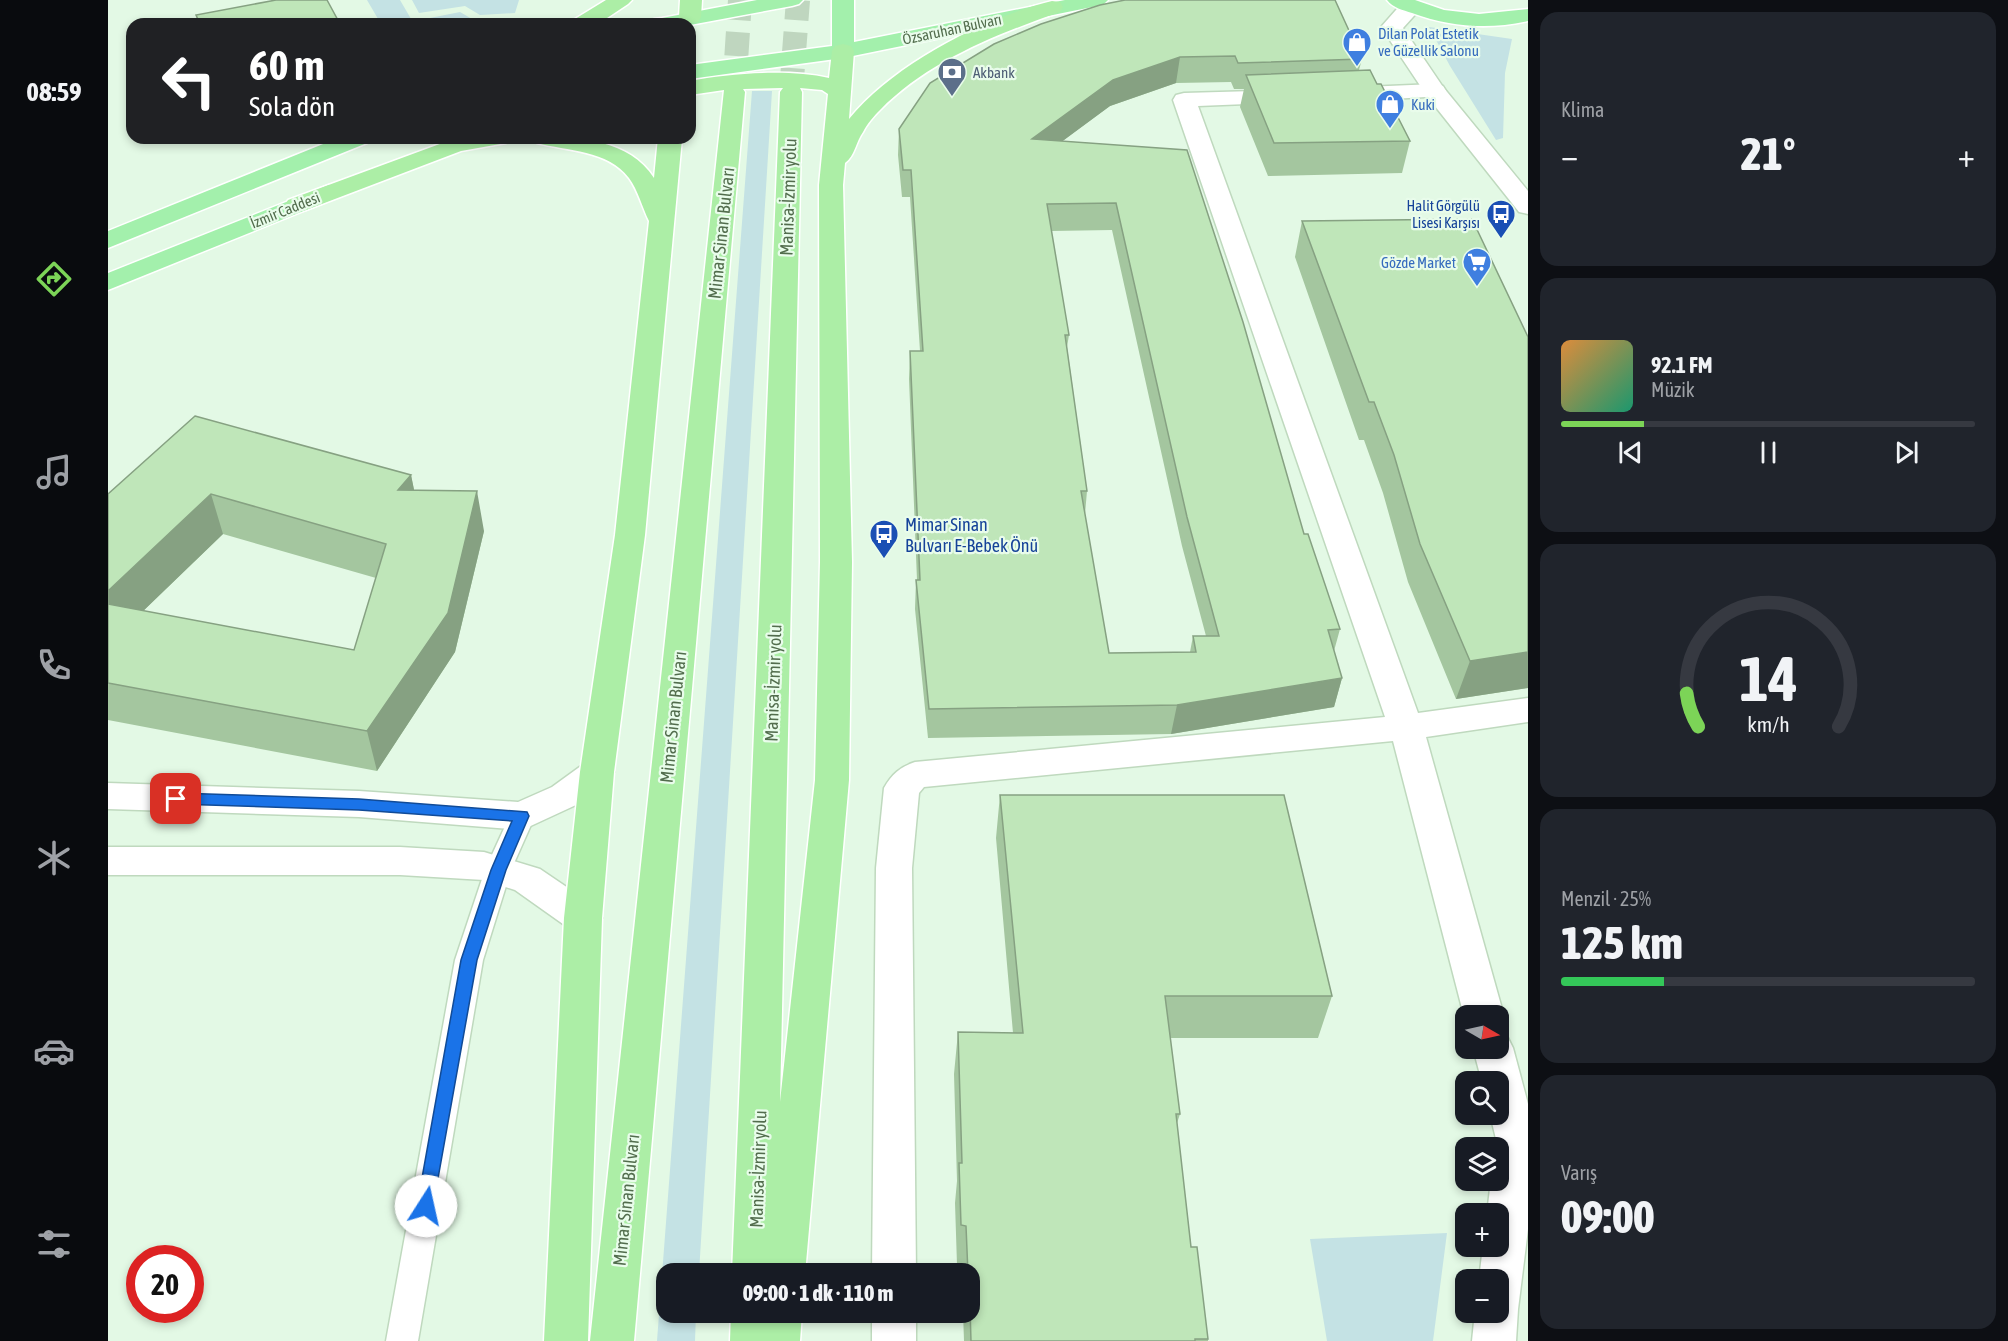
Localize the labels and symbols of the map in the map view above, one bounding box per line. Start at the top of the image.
street label: Özsaruhan Bulvarı [901,10,1003,48]
place label: Dilan Polat Estetik ve Güzellik Salonu [1378,25,1479,59]
shop icon: Dilan Polat Estetik ve Güzellik Salonu [1341,26,1373,68]
bank icon: Akbank [936,56,968,98]
place label: Akbank [973,64,1015,81]
shop icon: Kuki [1374,88,1406,130]
place label: Kuki [1411,96,1435,113]
street label: Manisa-İzmir yolu [775,138,801,256]
street label: Mimar Sinan Bulvarı [704,166,738,300]
street label: İzmir Caddesi [248,188,322,232]
place label: Halit Görgülü Lisesi Karşısı [1407,197,1480,231]
bus stop icon: Halit Görgülü Lisesi Karşısı [1485,198,1517,240]
supermarket icon: Gözde Market [1461,246,1493,288]
place label: Gözde Market [1381,254,1456,271]
place label: Mimar Sinan Bulvarı E-Bebek Önü [905,514,1038,556]
bus stop icon: Mimar Sinan Bulvarı E-Bebek Önü [868,518,900,560]
street label: Manisa-İzmir yolu [760,624,786,742]
street label: Mimar Sinan Bulvarı [656,650,690,784]
pin [150,773,201,824]
north arrow [1455,1005,1509,1059]
street label: Manisa-İzmir yolu [745,1110,771,1228]
street label: Mimar Sinan Bulvarı [609,1133,643,1267]
position arrow [394,1174,458,1238]
speed limit sign: 20 [126,1245,204,1323]

